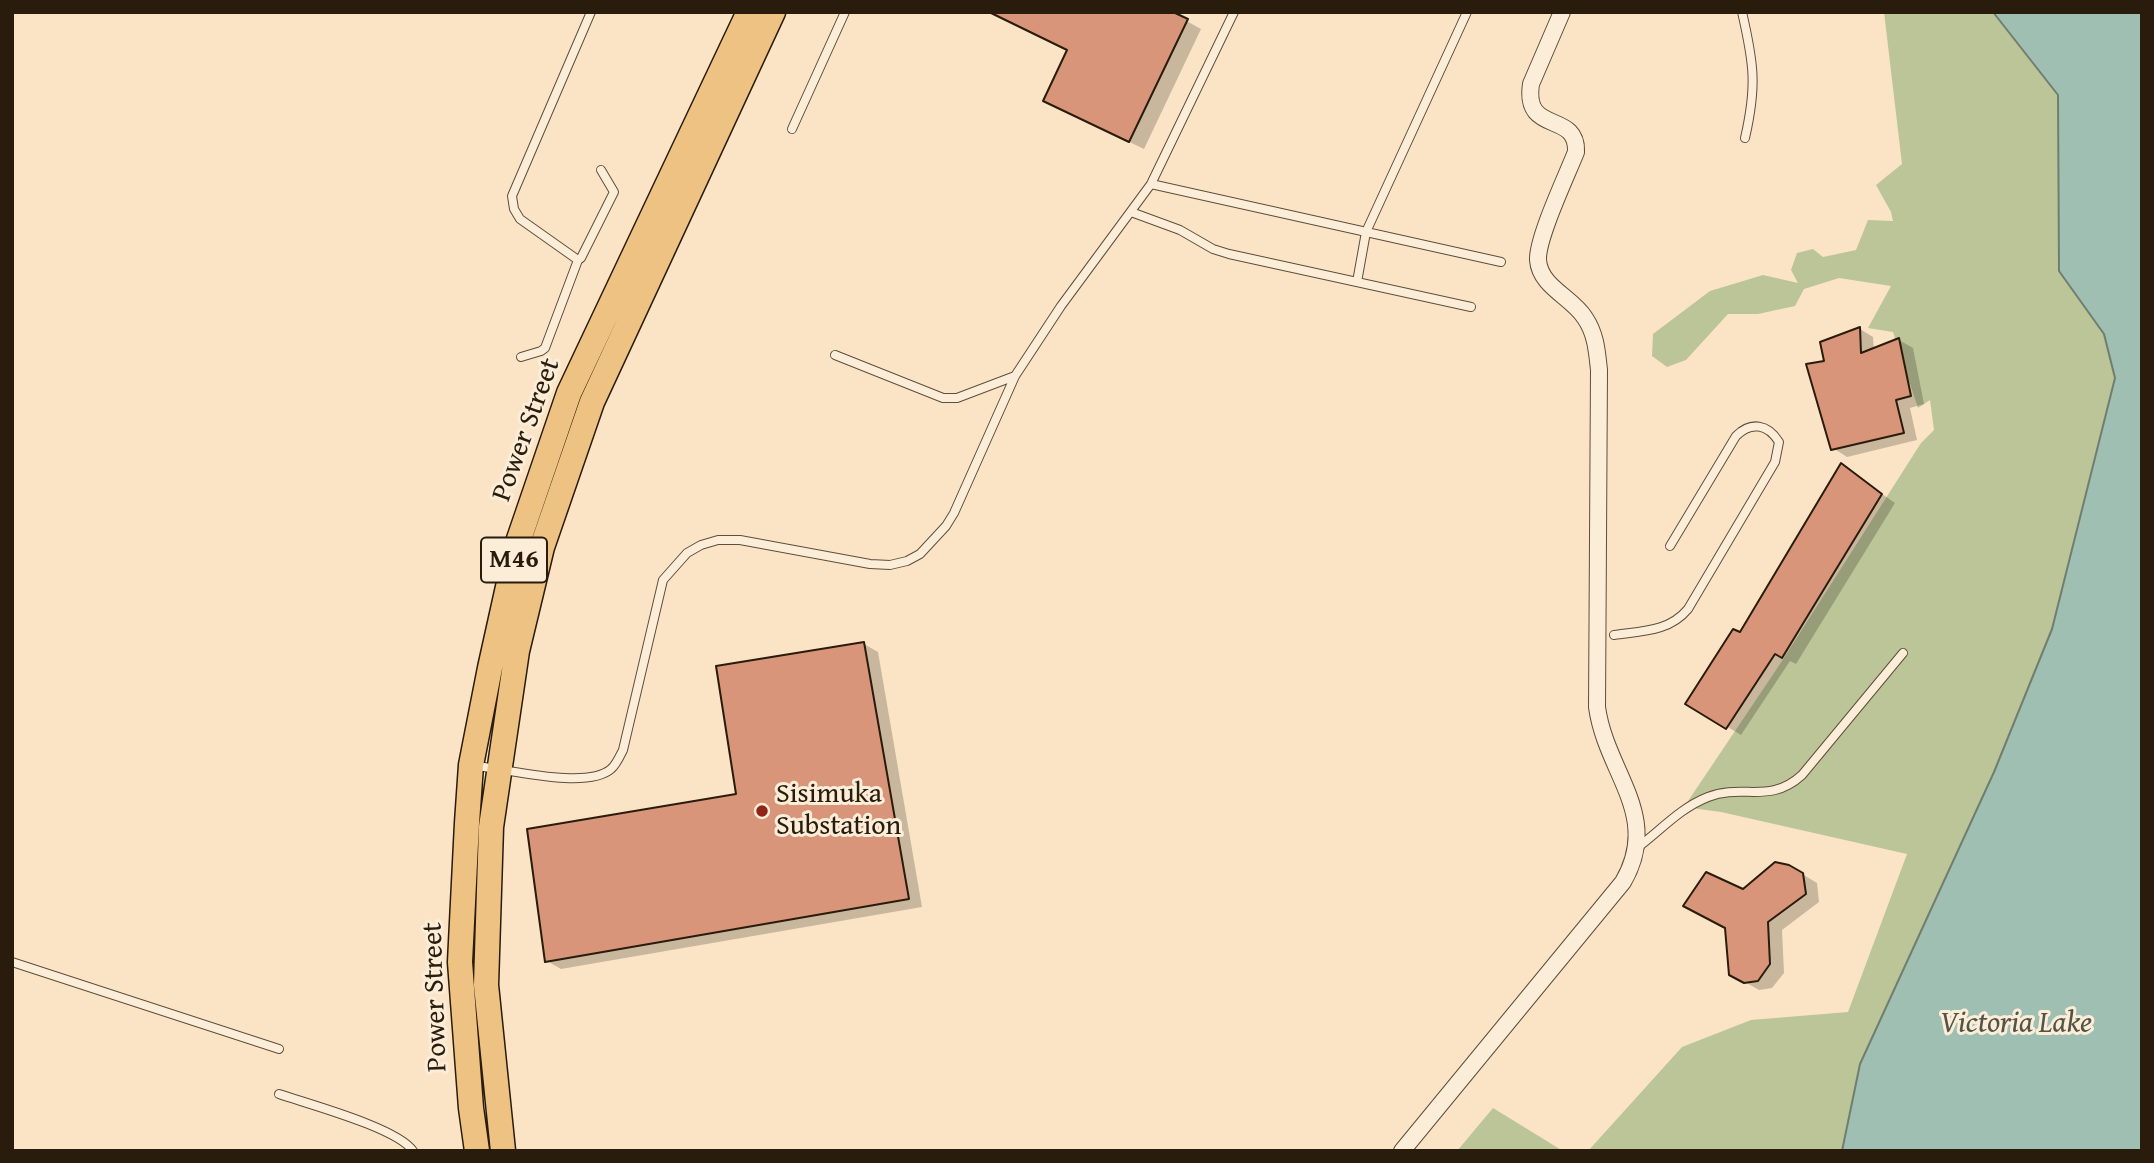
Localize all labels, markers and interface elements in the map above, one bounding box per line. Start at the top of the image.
street label: Power Street [486,354,568,506]
road number: M46 [481,538,547,582]
place label: Sisimuka Substation [776,778,901,844]
marker: Sisimuka Substation [754,803,770,819]
street label: Power Street [417,922,455,1072]
water label: Victoria Lake [1940,1006,2092,1042]

